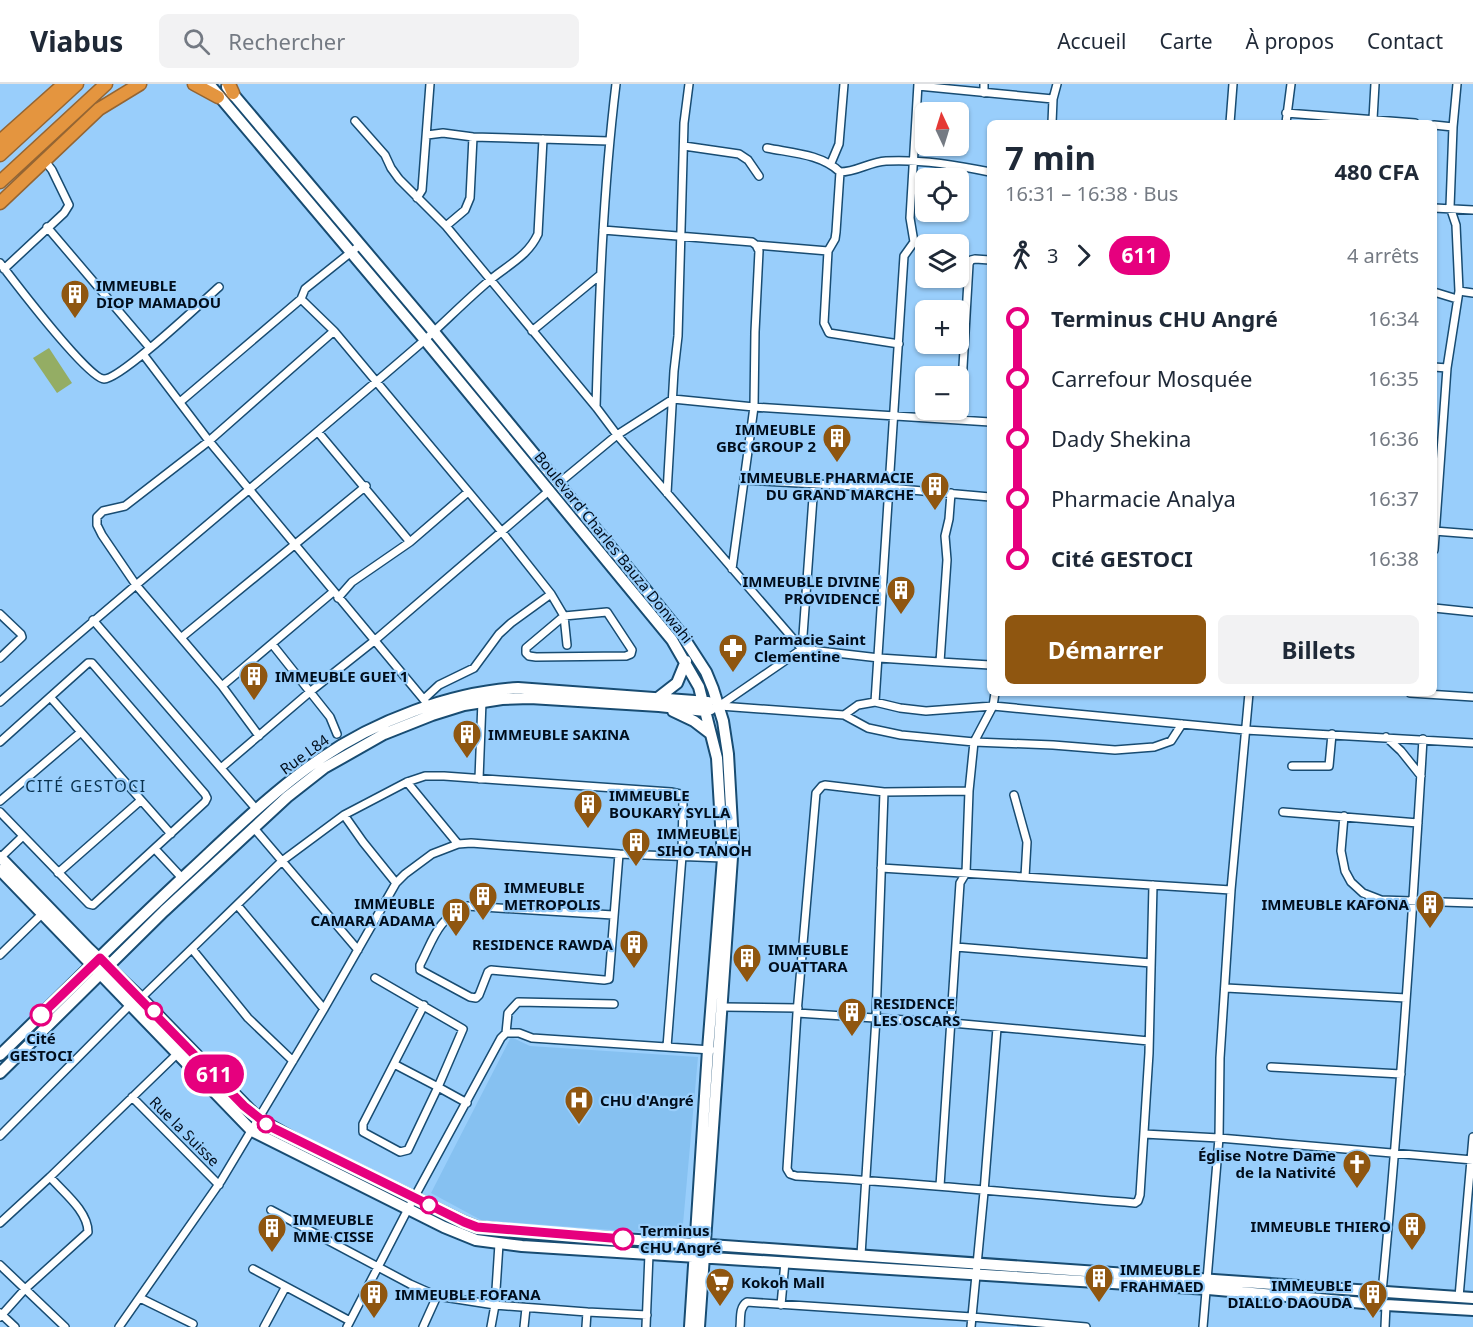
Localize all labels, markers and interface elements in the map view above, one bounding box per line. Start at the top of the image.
search box [159,14,579,68]
text: Viabus [30,22,123,60]
icon: search [180,25,213,58]
text: Rechercher [228,26,345,56]
text: Accueil [1057,27,1126,55]
text: Carte [1159,27,1213,55]
text: À propos [1246,27,1334,55]
text: Contact [1367,27,1443,55]
north arrow [915,102,969,156]
map controls [915,102,969,420]
text: 7 min [1005,135,1096,180]
text: 480 CFA [1335,156,1419,186]
button: locate [915,168,969,222]
text: 16:31 – 16:38 · Bus [1005,180,1178,207]
button: layers [915,234,969,288]
icon: walk [1005,239,1038,272]
icon: forward [1067,239,1100,272]
text: 611 [1121,241,1158,269]
text: 3 [1047,242,1058,269]
text: 4 arrêts [1347,242,1419,269]
place label: IMMEUBLE DIOP MAMADOU [96,275,221,312]
building icon: IMMEUBLE DIOP MAMADOU [59,278,91,320]
button: + [915,300,969,354]
text: Terminus CHU Angré [1051,303,1278,333]
text: 16:34 [1368,305,1419,332]
text: Carrefour Mosquée [1051,363,1252,393]
text: 16:35 [1368,365,1419,392]
button: − [915,366,969,420]
place label: IMMEUBLE GBC GROUP 2 [716,419,816,456]
building icon: IMMEUBLE GBC GROUP 2 [821,422,853,464]
text: Dady Shekina [1051,423,1191,453]
text: 16:36 [1368,425,1419,452]
street label: Boulevard Charles Bauza Donwahi [530,447,698,647]
place label: IMMEUBLE PHARMACIE DU GRAND MARCHE [740,467,914,504]
building icon: IMMEUBLE PHARMACIE DU GRAND MARCHE [919,470,951,512]
text: Pharmacie Analya [1051,483,1236,513]
text: 16:37 [1368,485,1419,512]
text: Cité GESTOCI [1051,543,1193,573]
text: 16:38 [1368,545,1419,572]
place label: IMMEUBLE DIVINE PROVIDENCE [742,571,880,608]
building icon: IMMEUBLE DIVINE PROVIDENCE [885,574,917,616]
button: Démarrer [1005,615,1206,684]
button: Billets [1218,615,1419,684]
place label: Parmacie Saint Clementine [754,629,866,666]
pharmacy icon: Parmacie Saint Clementine [717,632,749,674]
building icon: IMMEUBLE GUEI 1 [238,660,270,702]
place label: IMMEUBLE GUEI 1 [275,666,408,686]
building icon: IMMEUBLE SAKINA [451,718,483,760]
place label: IMMEUBLE SAKINA [488,724,630,744]
street label: Rue L84 [275,729,333,779]
district label: CITÉ GESTOCI [25,775,147,797]
place label: IMMEUBLE BOUKARY SYLLA [609,785,731,822]
building icon: IMMEUBLE BOUKARY SYLLA [572,788,604,830]
place label: IMMEUBLE SIHO TANOH [657,823,752,860]
building icon: IMMEUBLE SIHO TANOH [620,826,652,868]
place label: IMMEUBLE METROPOLIS [504,877,601,914]
building icon: IMMEUBLE METROPOLIS [467,880,499,922]
building icon: IMMEUBLE KAFONA [1414,888,1446,930]
place label: IMMEUBLE CAMARA ADAMA [310,893,436,930]
place label: IMMEUBLE KAFONA [1261,894,1410,914]
building icon: IMMEUBLE CAMARA ADAMA [440,896,472,938]
building icon: RESIDENCE RAWDA [618,928,650,970]
place label: RESIDENCE RAWDA [472,934,614,954]
place label: IMMEUBLE OUATTARA [768,939,849,976]
building icon: IMMEUBLE OUATTARA [731,942,763,984]
place label: RESIDENCE LES OSCARS [873,993,960,1030]
building icon: RESIDENCE LES OSCARS [836,996,868,1038]
unlabelled marker [145,1002,163,1020]
marker: Cité GESTOCI [30,1004,52,1026]
place label: Cité GESTOCI [9,1028,73,1065]
line badge: 611 [180,1054,248,1094]
text: 611 [196,1060,232,1088]
hospital icon: CHU d'Angré [563,1084,595,1126]
place label: CHU d'Angré [600,1090,694,1110]
street label: Rue la Suisse [146,1092,224,1170]
unlabelled marker [257,1115,275,1133]
place label: Église Notre Dame de la Nativité [1198,1145,1336,1182]
church icon: Église Notre Dame de la Nativité [1341,1148,1373,1190]
unlabelled marker [420,1196,438,1214]
place label: IMMEUBLE MME CISSE [293,1209,374,1246]
building icon: IMMEUBLE THIERO [1396,1210,1428,1252]
building icon: IMMEUBLE MME CISSE [256,1212,288,1254]
place label: IMMEUBLE THIERO [1250,1216,1391,1236]
place label: Terminus CHU Angré [640,1220,721,1257]
marker: Terminus CHU Angré [612,1228,634,1250]
place label: IMMEUBLE FRAHMAED [1120,1259,1204,1296]
building icon: IMMEUBLE FRAHMAED [1083,1262,1115,1304]
supermarket icon: Kokoh Mall [704,1266,736,1308]
place label: Kokoh Mall [741,1272,825,1292]
place label: IMMEUBLE DIALLO DAOUDA [1228,1275,1353,1312]
building icon: IMMEUBLE FOFANA [358,1278,390,1320]
building icon: IMMEUBLE DIALLO DAOUDA [1357,1278,1389,1320]
place label: IMMEUBLE FOFANA [395,1284,541,1304]

